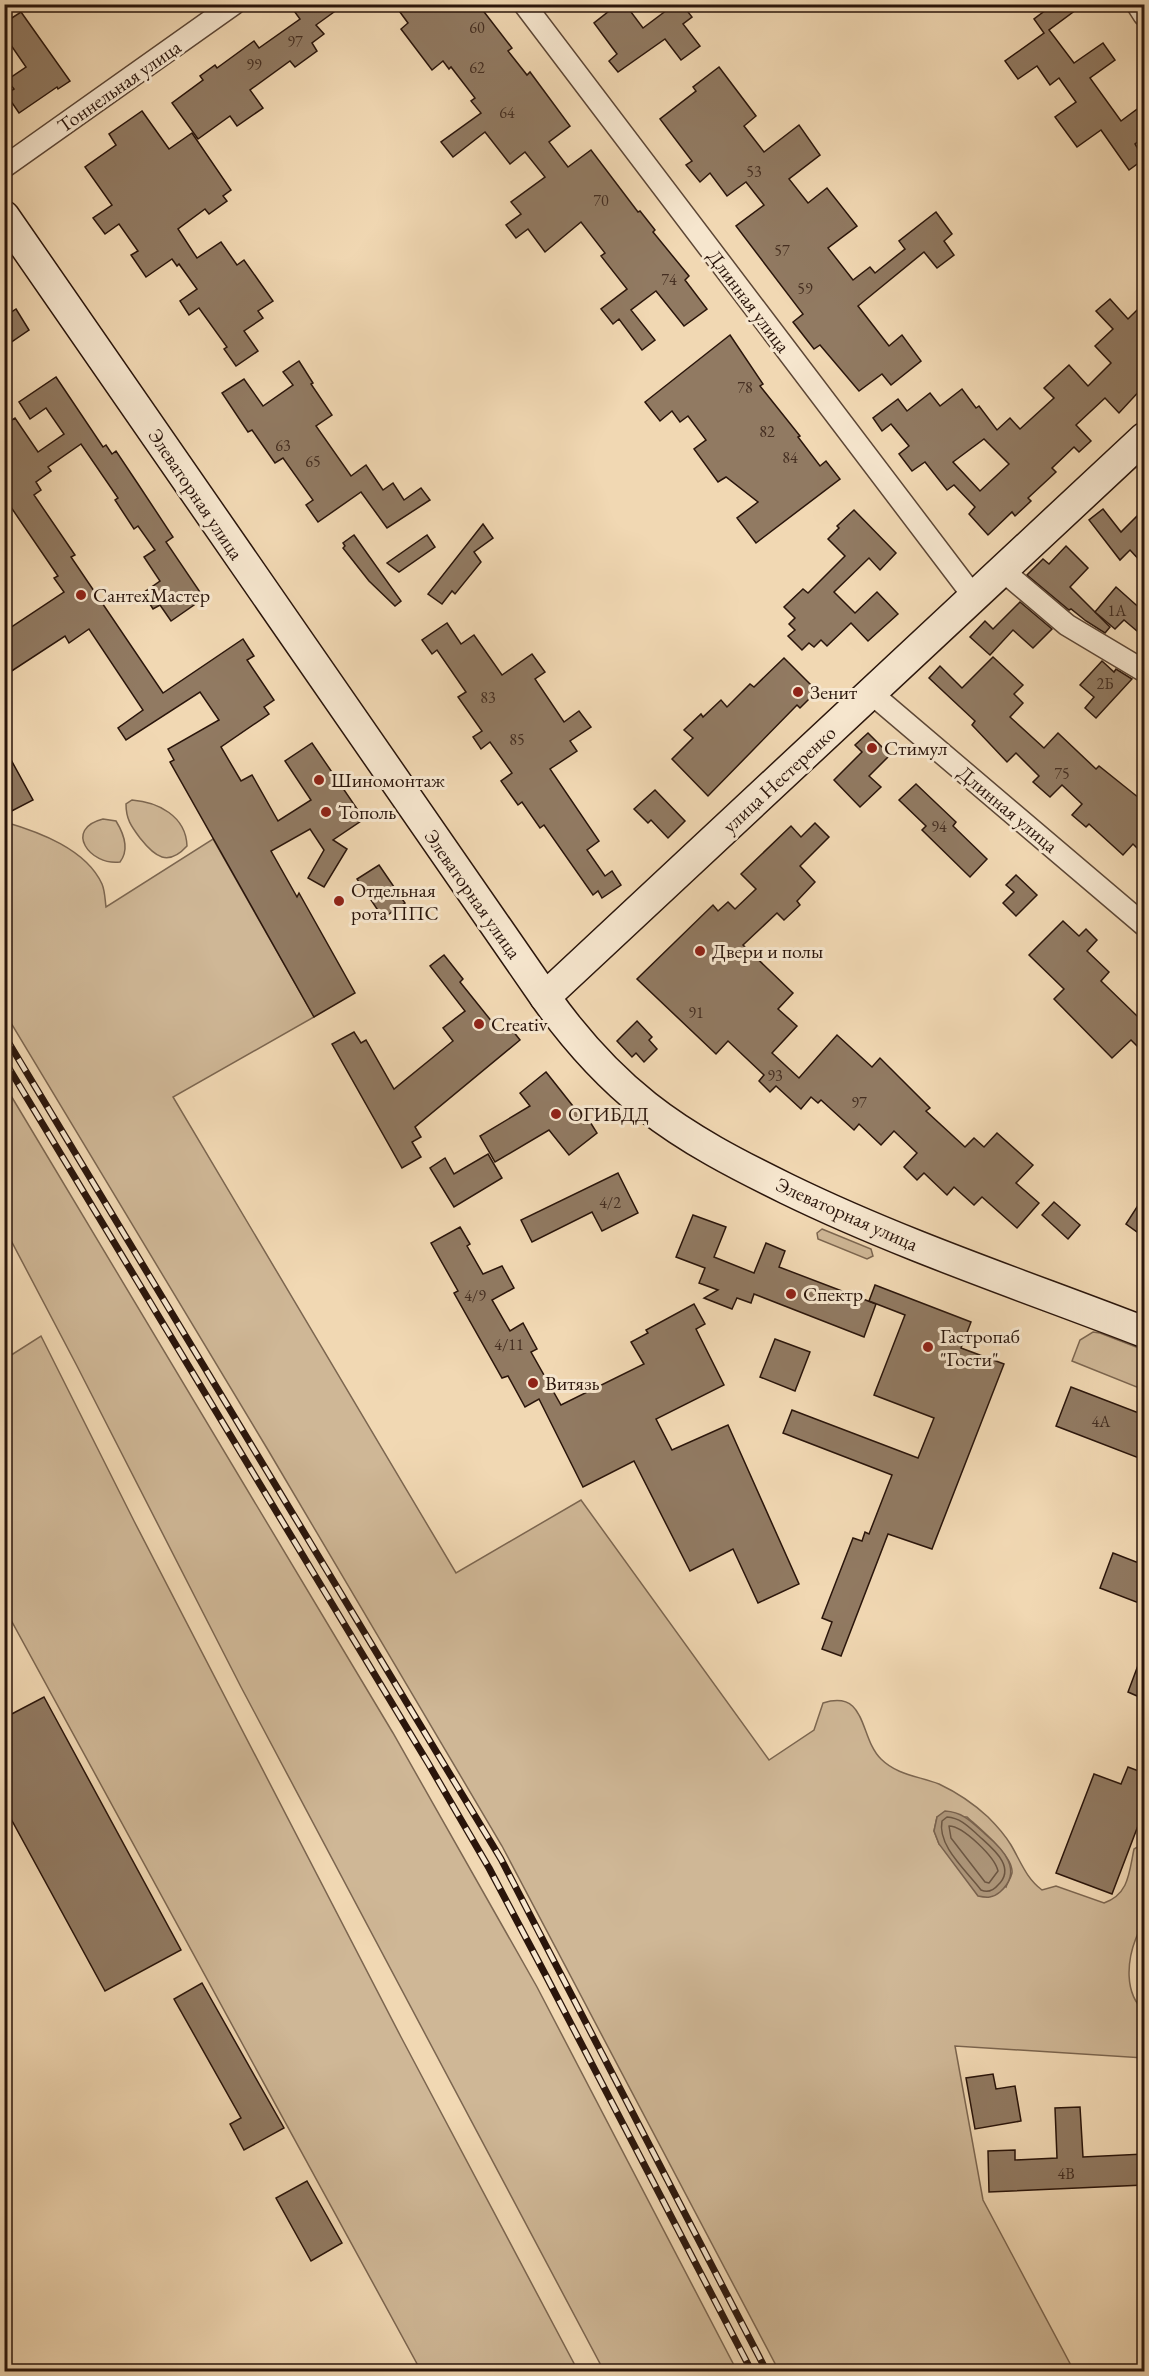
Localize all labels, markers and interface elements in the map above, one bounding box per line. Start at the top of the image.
house number: 60 [469,17,485,38]
house number: 97 [287,31,303,52]
street label: Тоннельная улица [52,34,186,138]
house number: 99 [246,54,262,75]
house number: 62 [469,57,485,78]
house number: 64 [499,102,515,123]
house number: 53 [746,161,762,182]
house number: 70 [593,190,609,211]
house number: 57 [774,240,790,261]
street label: Длинная улица [702,244,796,358]
house number: 74 [661,269,677,290]
house number: 59 [797,278,813,299]
house number: 78 [737,377,753,398]
house number: 82 [759,421,775,442]
street label: Элеваторная улица [142,423,250,565]
house number: 63 [275,435,291,456]
house number: 84 [782,447,798,468]
house number: 65 [305,451,321,472]
place label: СантехМастер [93,582,210,608]
marker: СантехМастер [74,588,88,602]
house number: 1А [1108,600,1127,621]
house number: 2Б [1096,673,1114,694]
place label: Зенит [810,679,857,705]
marker: Зенит [791,685,805,699]
house number: 83 [480,687,496,708]
street label: улица Нестеренко [717,720,841,838]
house number: 85 [509,729,525,750]
place label: Стимул [884,735,948,761]
marker: Стимул [865,741,879,755]
street label: Длинная улица [953,760,1063,858]
house number: 75 [1054,763,1070,784]
place label: Шиномонтаж [331,767,445,793]
marker: Шиномонтаж [312,773,326,787]
place label: Тополь [338,799,396,825]
marker: Тополь [319,805,333,819]
house number: 94 [931,816,947,837]
street label: Элеваторная улица [418,824,528,964]
place label: Отдельная рота ППС [351,877,439,926]
marker: Отдельная рота ППС [332,894,346,908]
place label: Двери и полы [712,938,823,964]
marker: Двери и полы [693,944,707,958]
house number: 91 [688,1002,704,1023]
place label: Creativ [491,1011,548,1037]
marker: Creativ [472,1017,486,1031]
house number: 93 [767,1065,783,1086]
house number: 97 [851,1092,867,1113]
place label: ОГИБДД [568,1101,649,1127]
marker: ОГИБДД [549,1107,563,1121]
street label: Элеваторная улица [772,1171,922,1257]
house number: 4/2 [599,1192,621,1213]
place label: Спектр [803,1281,863,1307]
house number: 4/9 [464,1285,486,1306]
marker: Спектр [784,1287,798,1301]
place label: Гастропаб "Гости" [940,1323,1020,1372]
house number: 4/11 [494,1334,524,1355]
marker: Гастропаб "Гости" [921,1340,935,1354]
place label: Витязь [545,1370,600,1396]
marker: Витязь [526,1376,540,1390]
house number: 4А [1092,1411,1111,1432]
house number: 4В [1057,2163,1075,2184]

